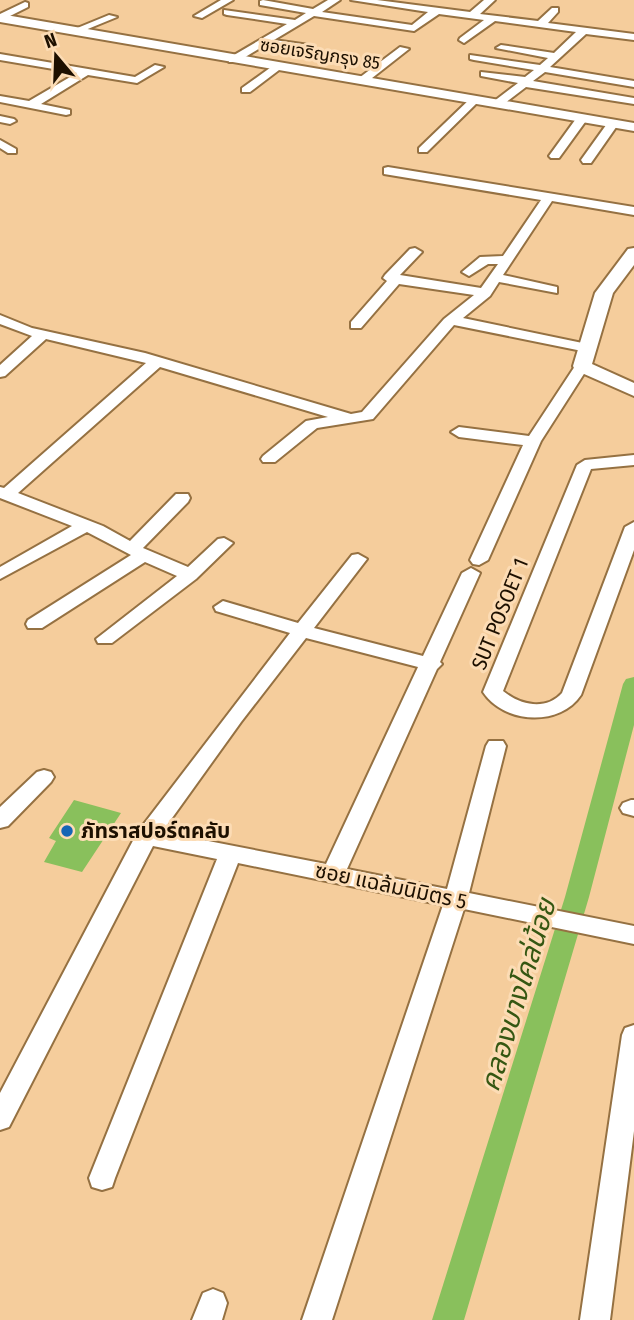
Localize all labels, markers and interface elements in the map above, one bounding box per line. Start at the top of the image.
north arrow [21,21,91,91]
text: N [41,28,60,53]
street label: ซอยเจริญกรุง 85 [258,34,382,74]
street label: SUT POSOET 1 [466,554,534,674]
place label: ภัทราสปอร์ตคลับ [81,818,230,844]
marker: ภัทราสปอร์ตคลับ [59,823,75,839]
street label: ซอย แฉล้มนิมิตร 5 [313,857,469,915]
water label: คลองบางโคล่น้อย [473,893,564,1095]

